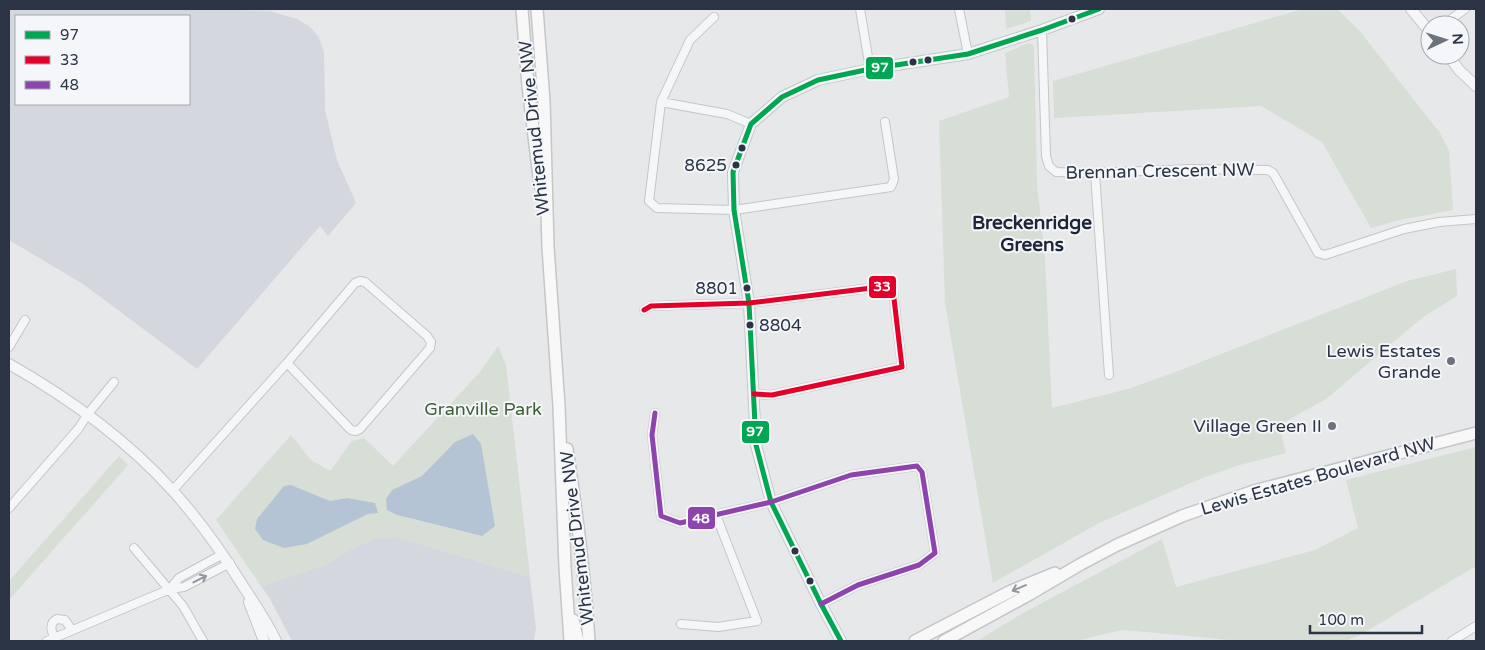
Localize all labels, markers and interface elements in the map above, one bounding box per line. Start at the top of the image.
unlabelled marker [1067,14,1077,24]
legend [15,15,190,105]
north arrow [1420,15,1470,65]
text: 97 [60,26,79,44]
text: N [1449,33,1466,45]
street label: Whitemud Drive NW [514,39,554,217]
text: 33 [60,51,79,69]
unlabelled marker [923,55,933,65]
line badge: 97 [865,56,894,80]
unlabelled marker [908,57,918,67]
text: 97 [871,59,889,76]
text: 48 [60,76,79,94]
unlabelled marker [737,143,747,153]
place label: 8625 [684,155,727,176]
street label: Brennan Crescent NW [1065,158,1255,184]
marker: 8625 [731,160,741,170]
district label: Breckenridge Greens [972,212,1092,256]
line badge: 33 [868,275,897,299]
place label: 8801 [695,278,738,299]
text: 33 [873,278,891,295]
marker: 8801 [742,283,752,293]
place label: 8804 [759,315,802,336]
marker: 8804 [745,320,755,330]
place label: Lewis Estates Grande [1326,340,1441,383]
marker: Lewis Estates Grande [1445,355,1457,367]
park label: Granville Park [424,398,542,420]
place label: Village Green II [1193,415,1322,437]
line badge: 97 [741,420,770,444]
marker: Village Green II [1326,420,1338,432]
text: 97 [746,423,764,440]
street label: Lewis Estates Boulevard NW [1198,432,1438,520]
street label: Whitemud Drive NW [555,449,599,627]
line badge: 48 [687,506,716,530]
text: 48 [692,510,710,527]
unlabelled marker [790,546,800,556]
one-way arrow [193,574,208,584]
unlabelled marker [805,576,815,586]
one-way arrow [1012,583,1027,593]
scale bar [1310,602,1422,634]
text: 100 m [1318,611,1364,629]

